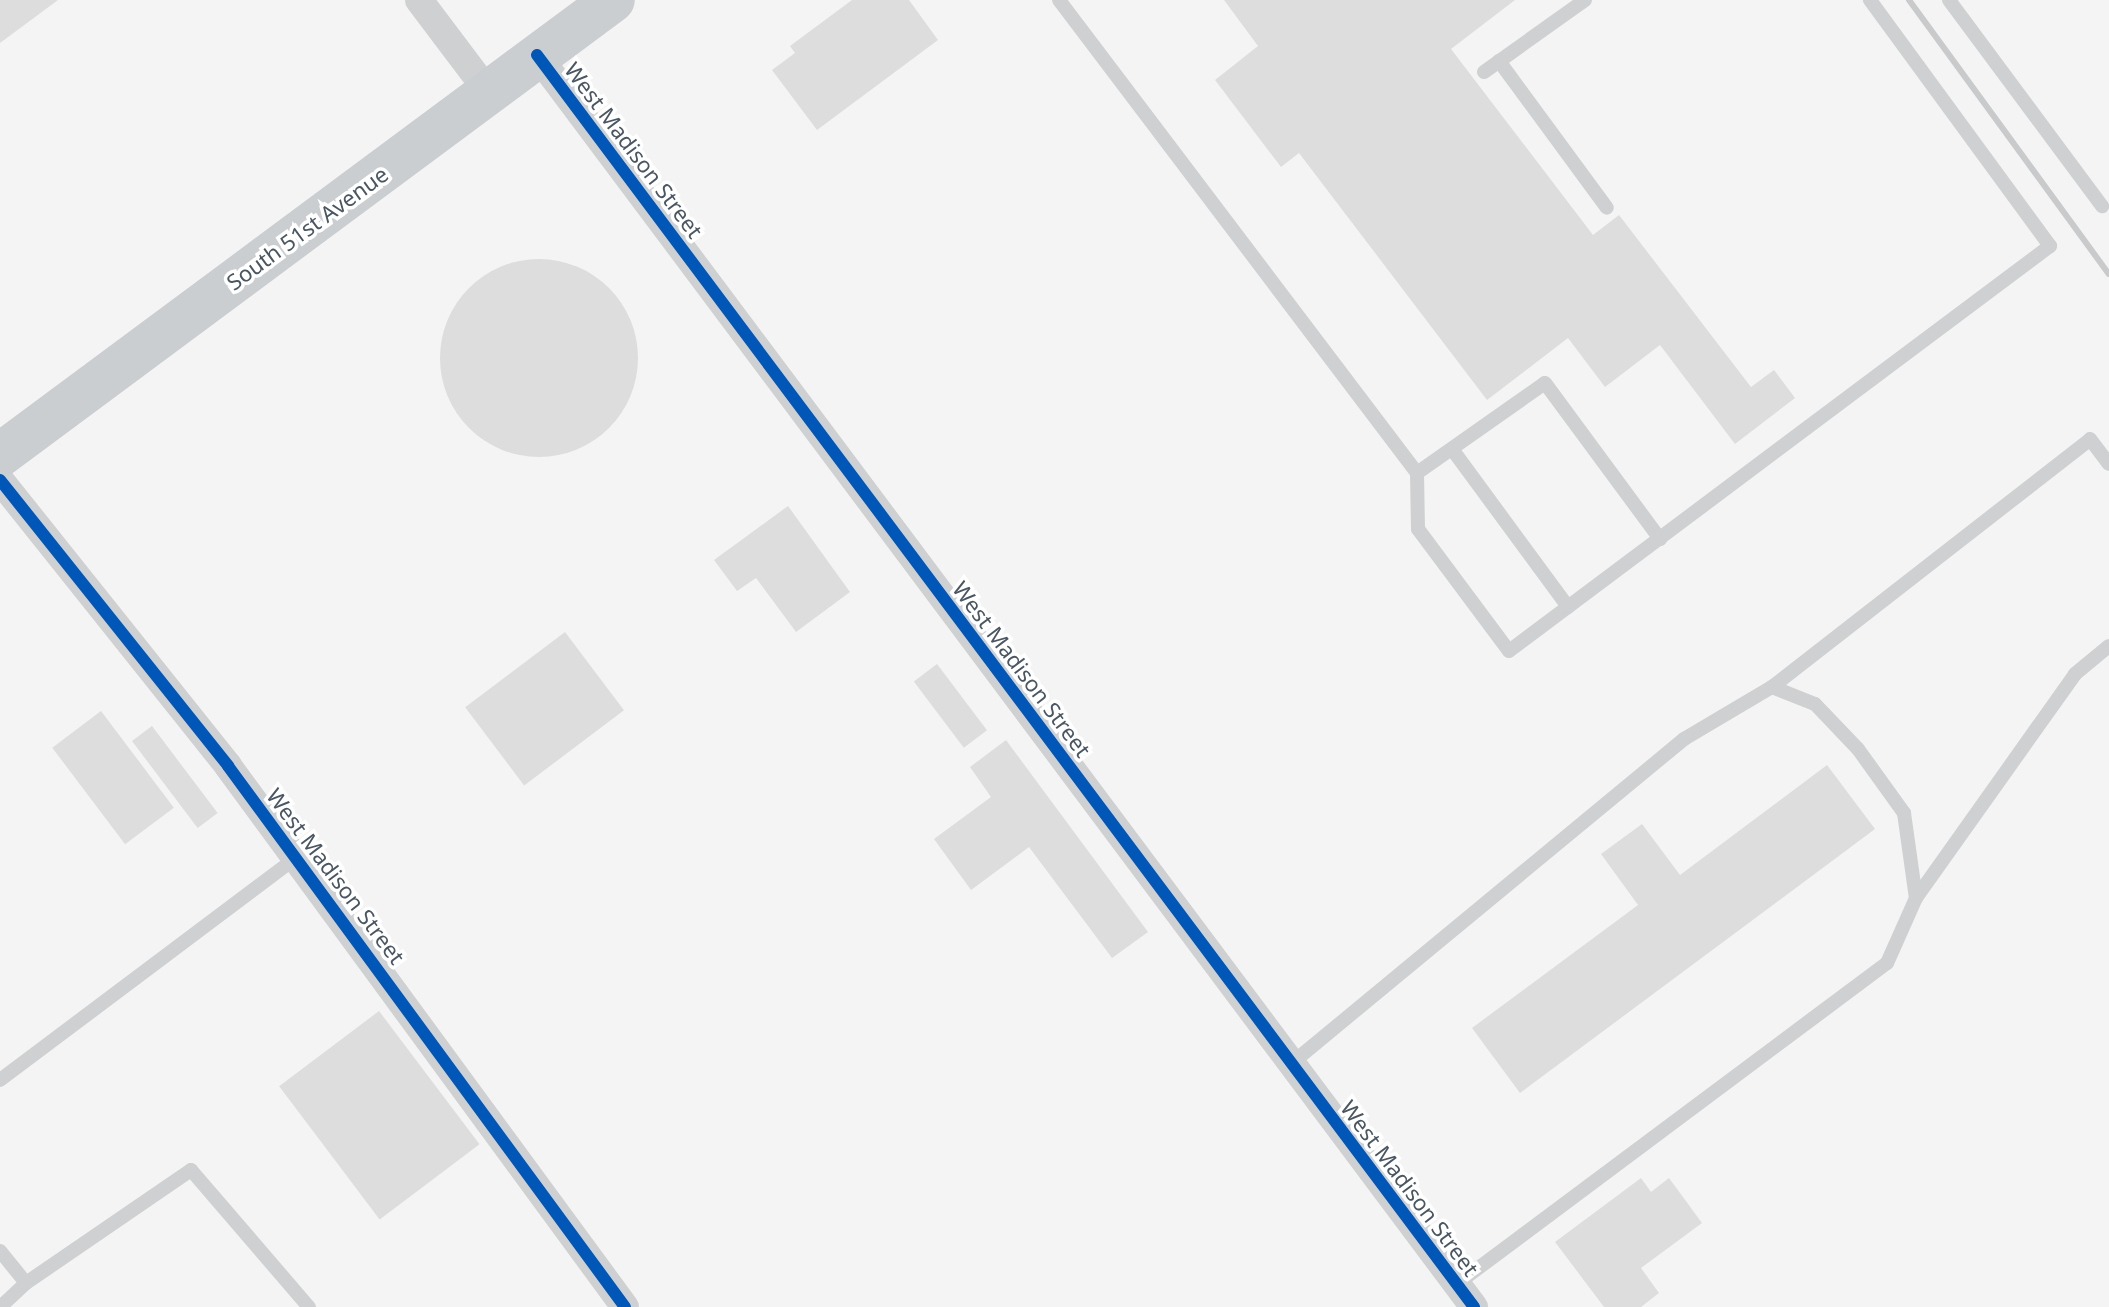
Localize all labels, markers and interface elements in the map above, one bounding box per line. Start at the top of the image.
street label: West Madison Street [559,57,709,243]
street label: South 51st Avenue [221,161,393,295]
street label: West Madison Street [947,576,1097,762]
street label: West Madison Street [261,783,411,969]
street label: West Madison Street [1335,1095,1485,1281]

